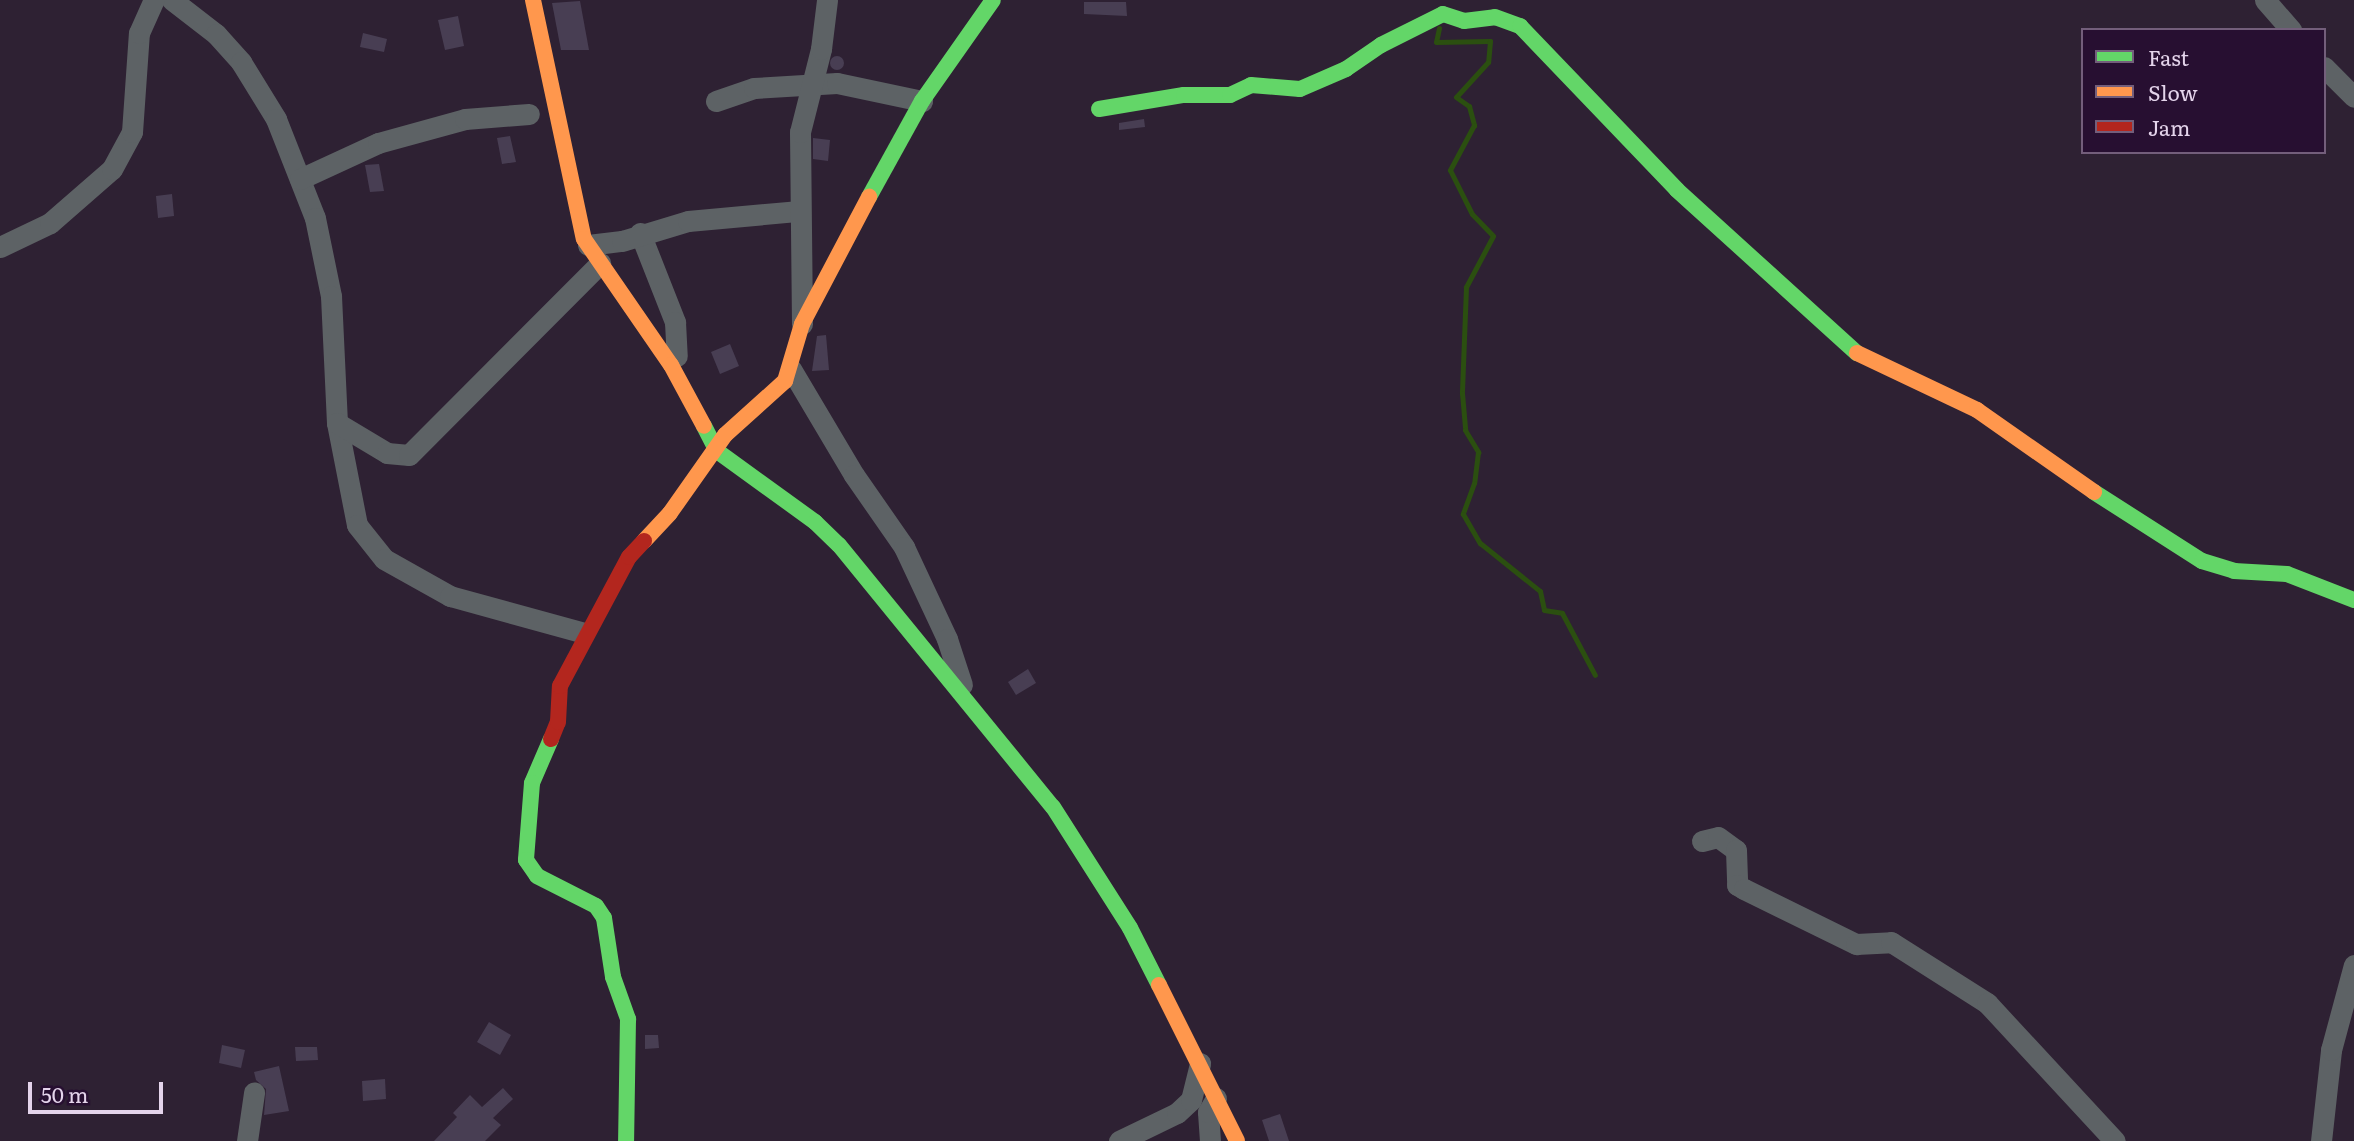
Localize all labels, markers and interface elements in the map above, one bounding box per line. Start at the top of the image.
legend [2081,28,2326,154]
text: Fast [2148,41,2189,72]
text: Slow [2148,76,2198,107]
text: Jam [2148,111,2190,142]
scale bar [32,1068,166,1112]
text: 50 m [41,1078,88,1109]

